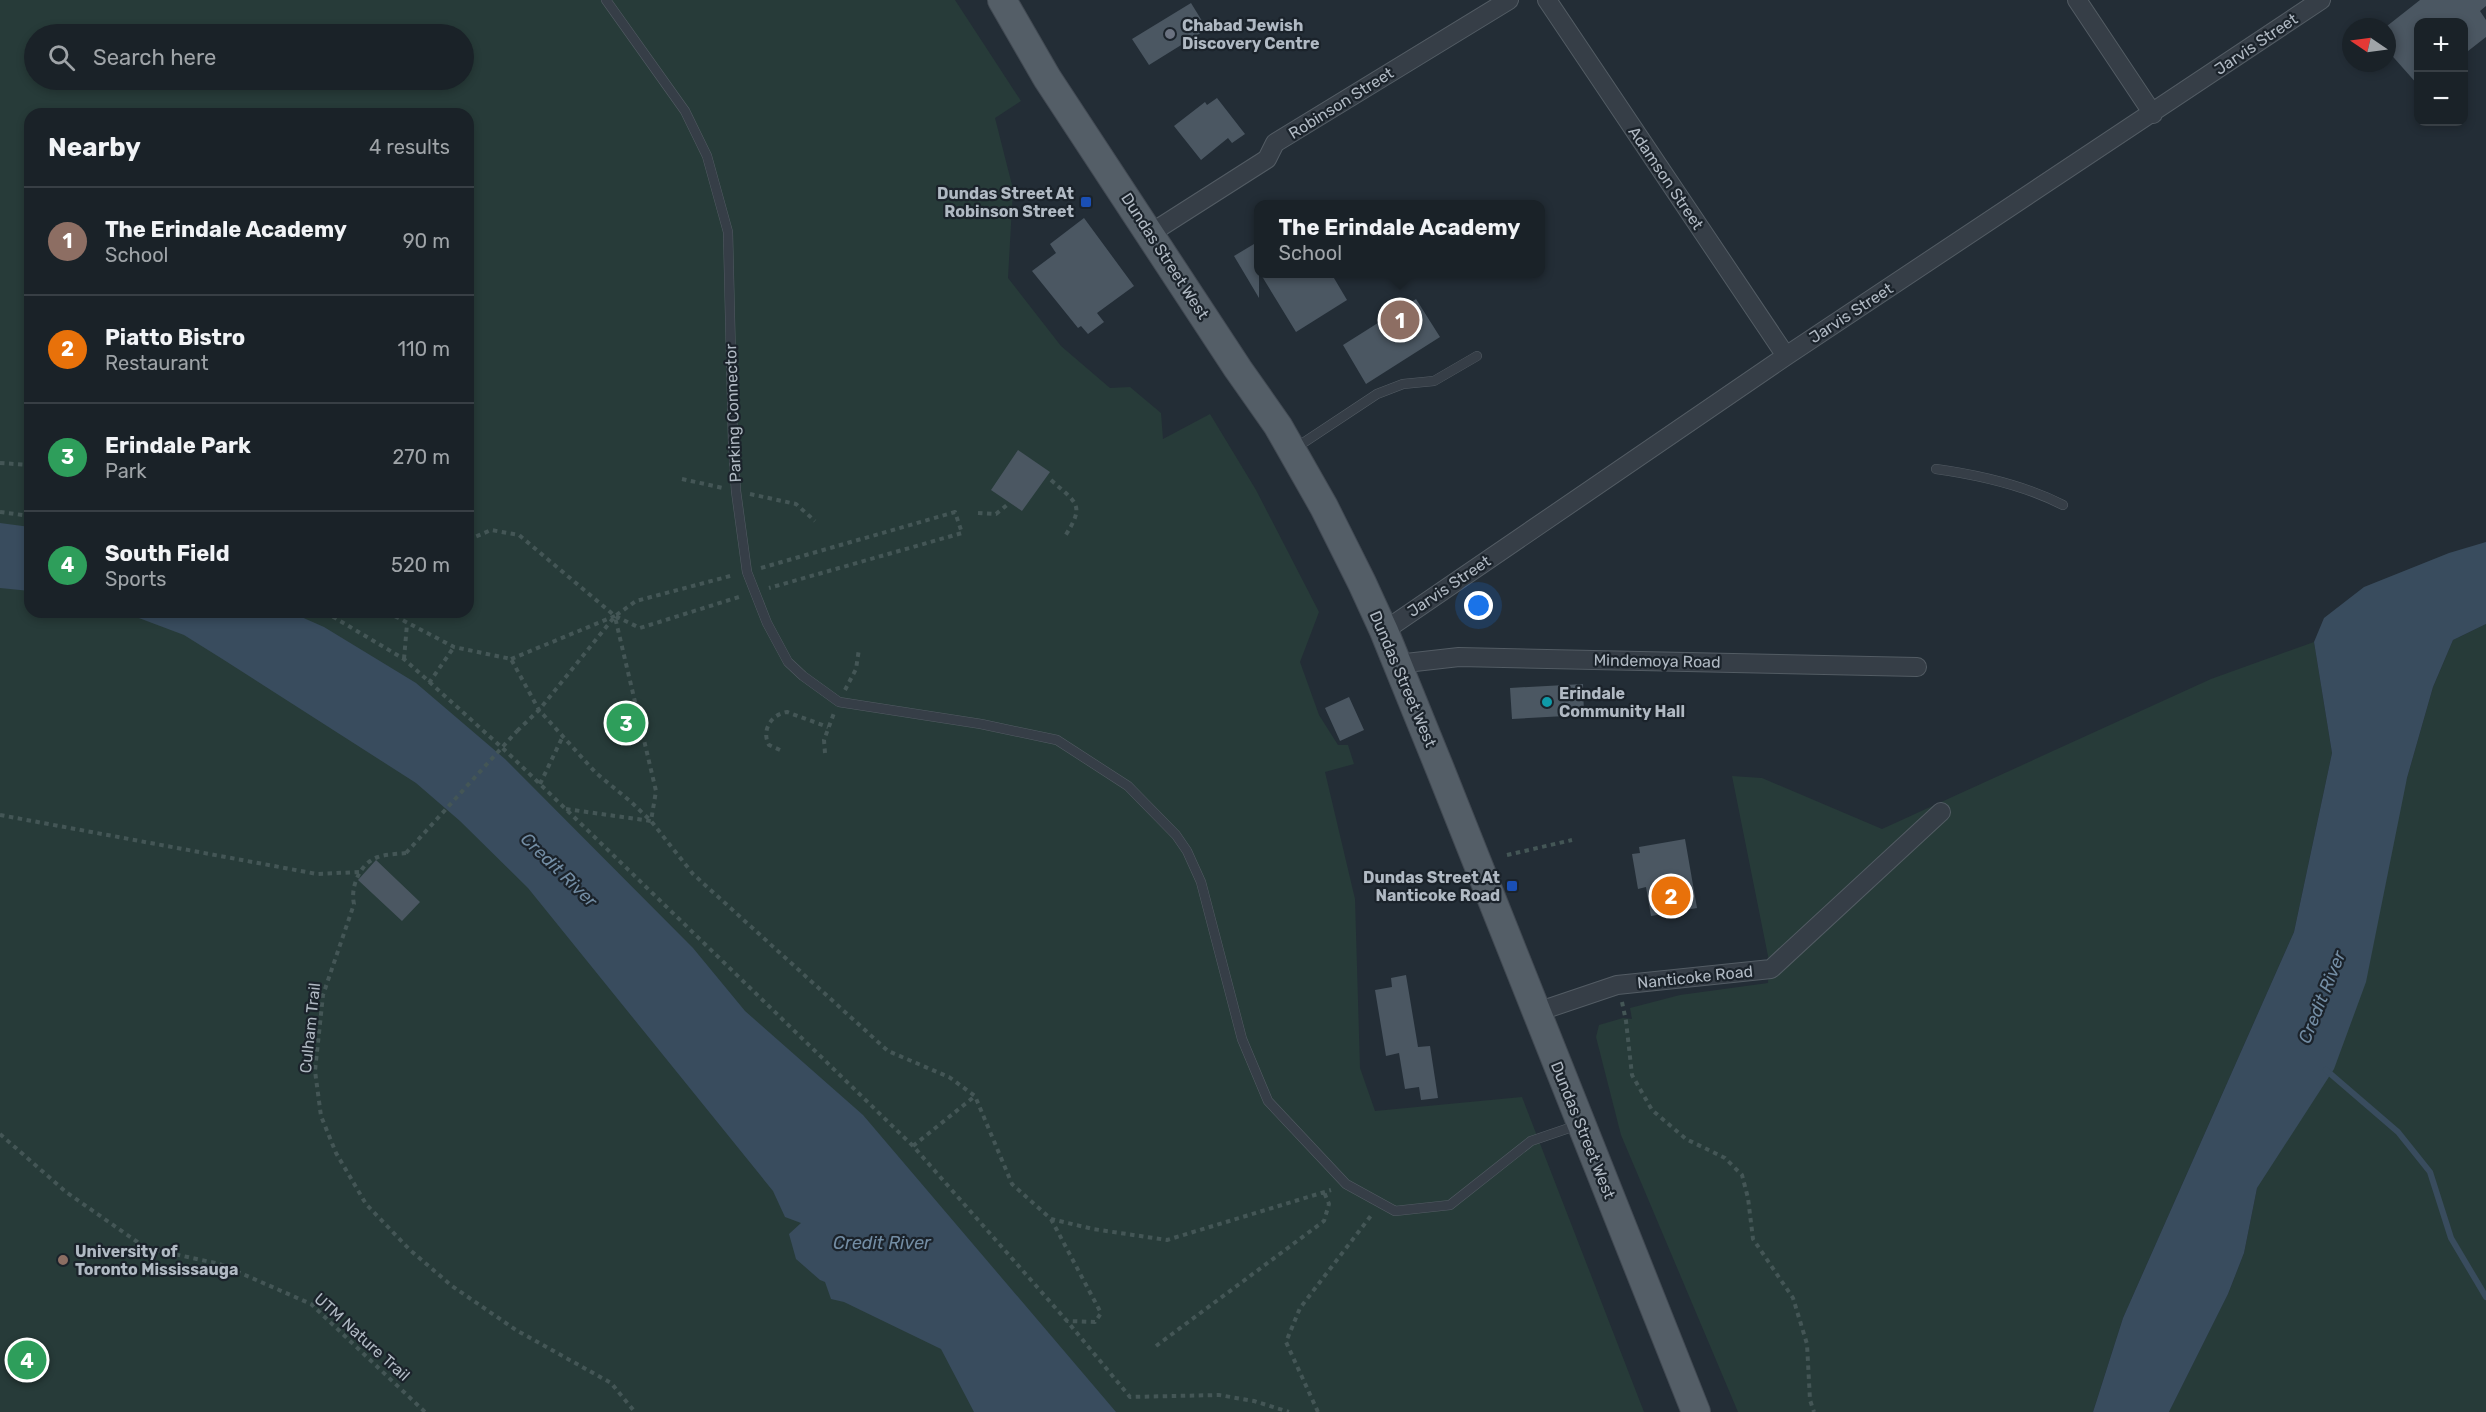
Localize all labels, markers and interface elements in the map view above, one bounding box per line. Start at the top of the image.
street label: Jarvis Street [2211,9,2301,79]
place label: Chabad Jewish Discovery Centre [1182,16,1319,53]
north arrow [2342,18,2396,72]
map controls [2414,18,2468,126]
button: + [2414,18,2468,72]
search box [24,24,474,90]
marker: Chabad Jewish Discovery Centre [1163,27,1177,41]
icon: search [45,41,78,74]
text: Search here [93,44,216,71]
street label: Robinson Street [1285,63,1397,143]
button: − [2414,72,2468,126]
street label: Adamson Street [1624,123,1708,233]
text: Nearby [48,132,141,163]
text: 4 results [369,135,450,159]
place label: Dundas Street At Robinson Street [937,184,1075,221]
street label: Dundas Street West [1117,189,1213,323]
marker: Dundas Street At Robinson Street [1079,195,1093,209]
popup [1254,200,1545,278]
text: The Erindale Academy [1279,214,1520,241]
text: The Erindale Academy [105,216,347,243]
text: 1 [63,229,72,253]
text: 90 m [403,229,450,253]
text: School [1279,241,1342,265]
text: School [105,243,168,267]
street label: Jarvis Street [1806,279,1896,347]
pin: 1 [1380,298,1420,342]
text: Piatto Bistro [105,324,245,351]
text: 2 [61,337,74,361]
text: 110 m [398,337,450,361]
street label: Parking Connector [721,343,745,483]
text: Restaurant [105,351,209,375]
text: Erindale Park [105,432,251,459]
text: 3 [61,445,74,469]
text: 270 m [393,445,450,469]
text: Park [105,459,147,483]
text: South Field [105,540,230,567]
street label: Jarvis Street [1404,551,1494,621]
text: 4 [61,553,74,577]
text: 520 m [391,553,450,577]
text: Sports [105,567,166,591]
your location [1464,591,1493,620]
street label: Dundas Street West [1366,608,1440,750]
street label: Mindemoya Road [1593,650,1721,672]
place label: Erindale Community Hall [1559,684,1685,721]
marker: Erindale Community Hall [1540,695,1554,709]
pin: 3 [606,700,646,746]
water label: Credit River [516,828,603,913]
place label: Dundas Street At Nanticoke Road [1363,868,1501,905]
pin: 2 [1652,874,1690,918]
marker: Dundas Street At Nanticoke Road [1505,879,1519,893]
water label: Credit River [2293,946,2351,1047]
street label: Nanticoke Road [1636,961,1754,993]
street label: Culham Trail [296,982,324,1074]
street label: Dundas Street West [1547,1059,1619,1201]
water label: Credit River [833,1232,932,1254]
place label: University of Toronto Mississauga [75,1242,238,1279]
marker: University of Toronto Mississauga [56,1253,70,1267]
street label: UTM Nature Trail [310,1289,414,1385]
pin: 4 [8,1338,46,1382]

